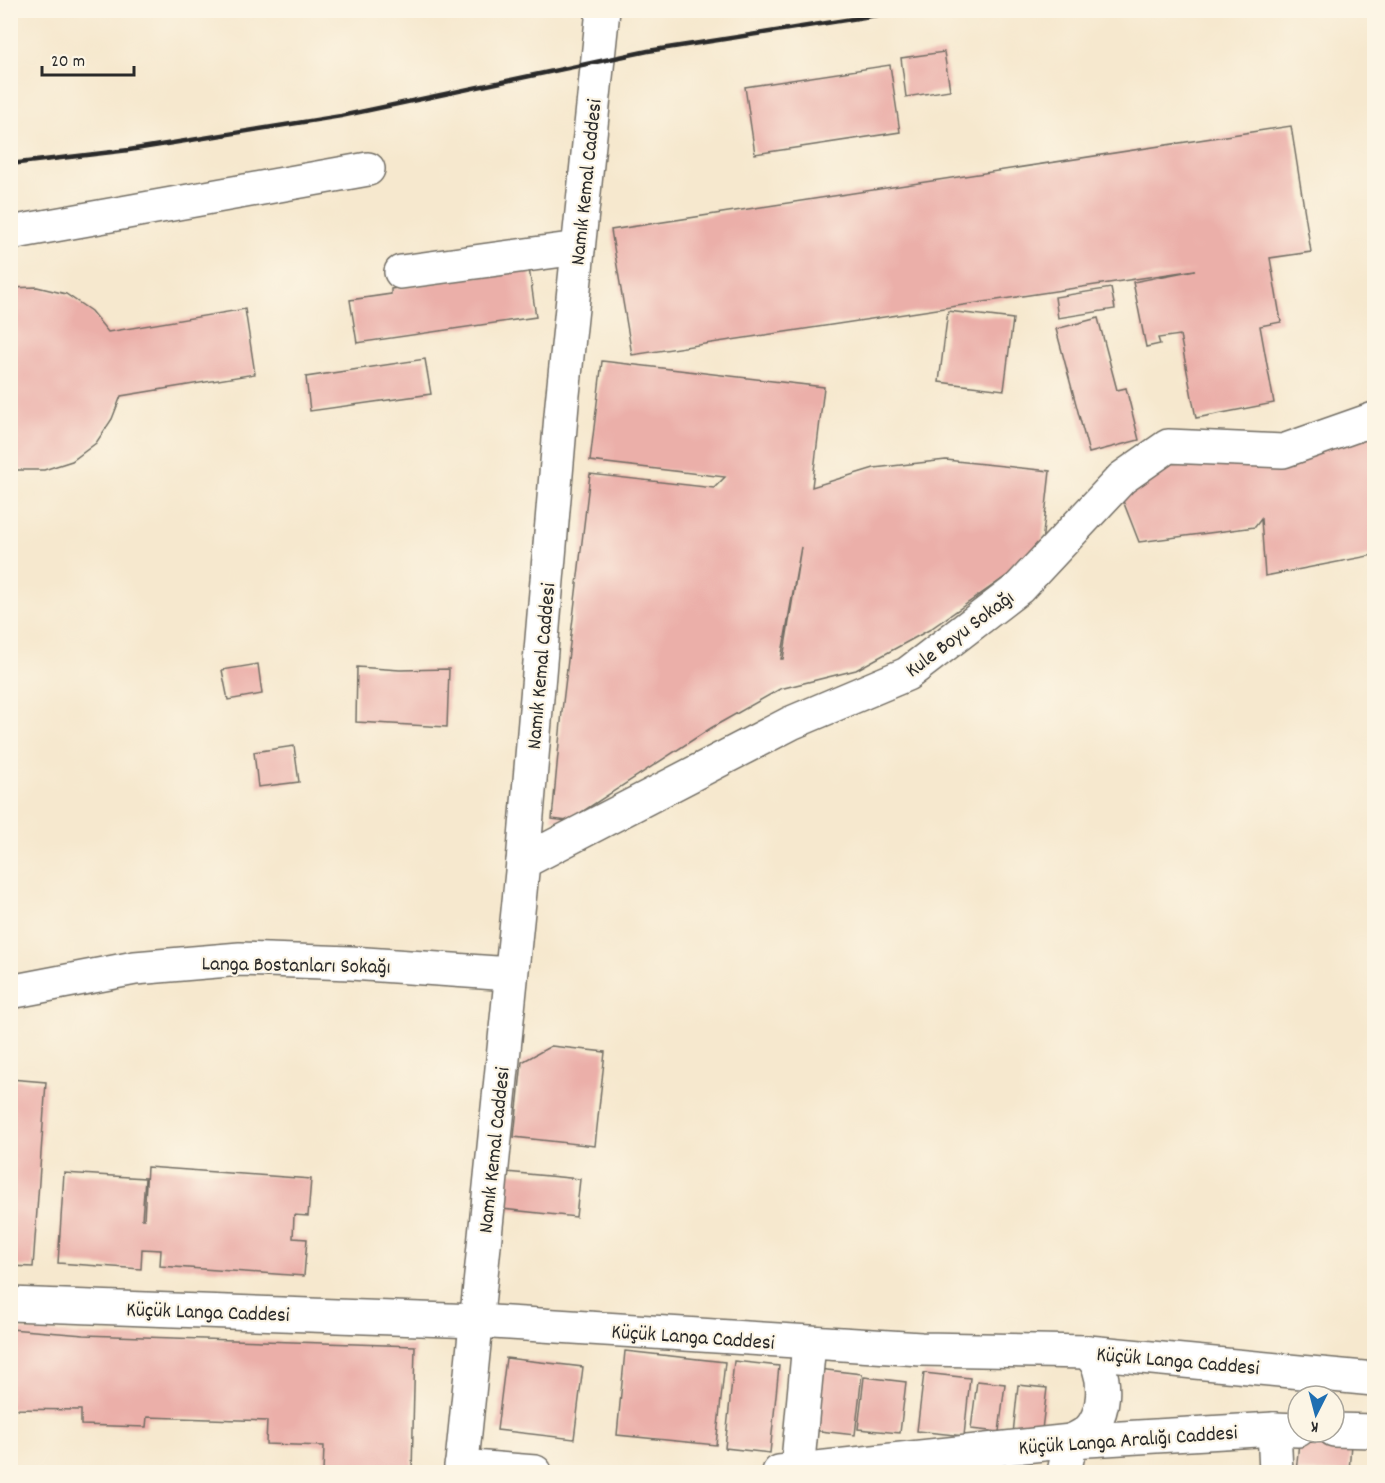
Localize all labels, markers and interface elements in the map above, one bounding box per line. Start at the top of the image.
scale bar [42,39,134,77]
text: 20 m [51,50,85,75]
street label: Namık Kemal Caddesi [564,98,612,267]
street label: Namık Kemal Caddesi [521,582,565,751]
street label: Kule Boyu Sokağı [900,584,1022,686]
street label: Langa Bostanları Sokağı [201,950,391,984]
street label: Namık Kemal Caddesi [472,1066,520,1235]
street label: Küçük Langa Caddesi [126,1296,290,1332]
street label: Küçük Langa Caddesi [610,1318,776,1360]
street label: Küçük Langa Caddesi [1095,1341,1261,1385]
north arrow [1286,1384,1346,1444]
text: K [1309,1415,1320,1438]
street label: Küçük Langa Aralığı Caddesi [1018,1419,1239,1465]

